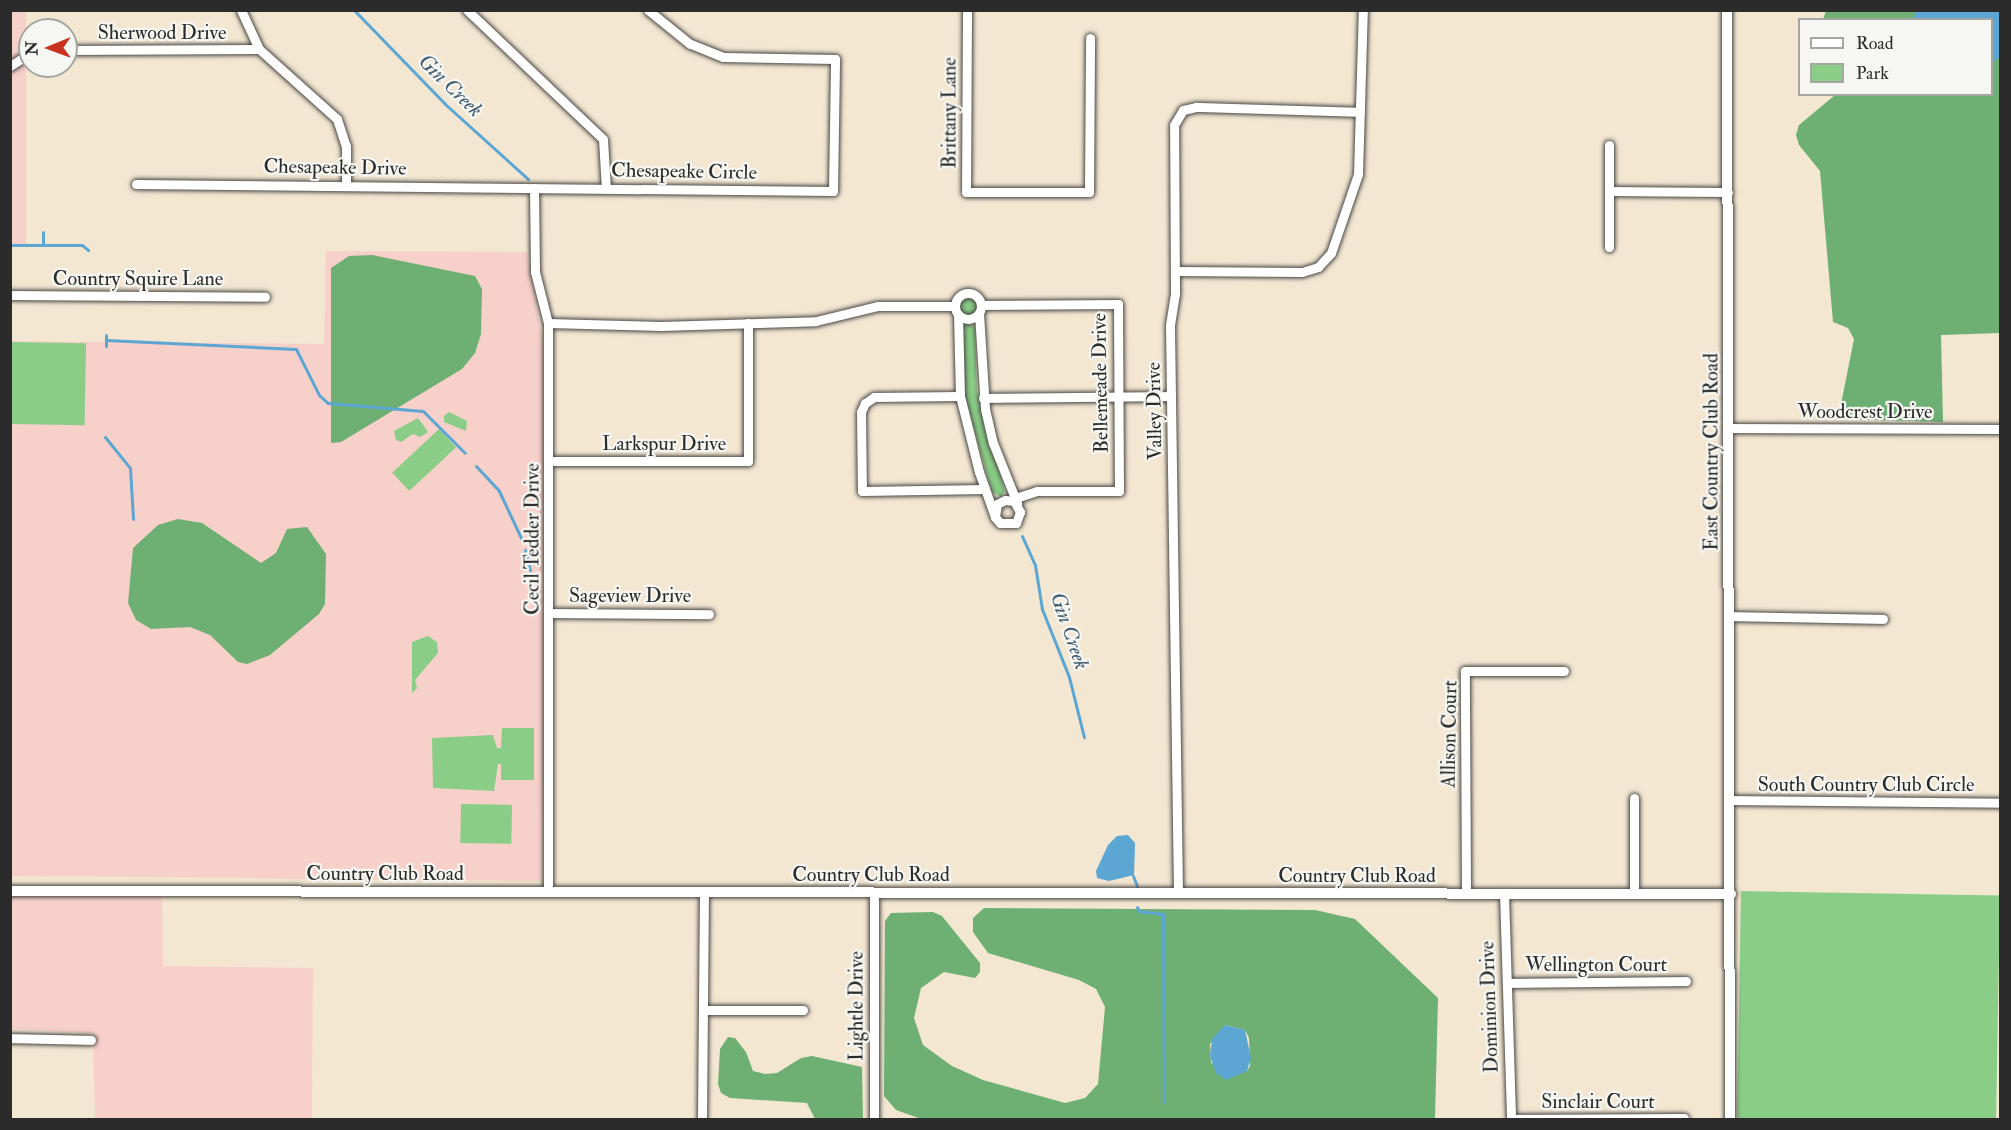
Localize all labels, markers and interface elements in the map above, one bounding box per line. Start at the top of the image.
north arrow [18,18,78,78]
legend [1798,18,1993,96]
street label: Sherwood Drive [98,20,226,44]
text: Road [1856,32,1894,55]
text: N [22,41,42,56]
water label: Gin Creek [413,49,487,123]
street label: Brittany Lane [937,57,961,169]
text: Park [1856,62,1889,85]
street label: Chesapeake Drive [263,154,407,180]
street label: Chesapeake Circle [611,158,757,184]
street label: Country Squire Lane [53,266,223,290]
street label: Bellemeade Drive [1087,313,1113,453]
street label: East Country Club Road [1699,353,1723,551]
street label: Valley Drive [1141,362,1167,460]
street label: Woodcrest Drive [1798,399,1932,423]
street label: Larkspur Drive [602,431,726,455]
street label: Cecil Tedder Drive [520,463,544,615]
street label: Sageview Drive [569,583,691,607]
water label: Gin Creek [1044,589,1094,673]
street label: Allison Court [1436,680,1462,788]
street label: South Country Club Circle [1758,772,1974,796]
street label: Country Club Road [306,861,464,885]
street label: Country Club Road [792,862,950,886]
street label: Country Club Road [1278,863,1436,887]
street label: Dominion Drive [1475,941,1503,1073]
street label: Lightle Drive [844,951,868,1061]
street label: Wellington Court [1525,952,1667,976]
street label: Sinclair Court [1541,1089,1655,1113]

